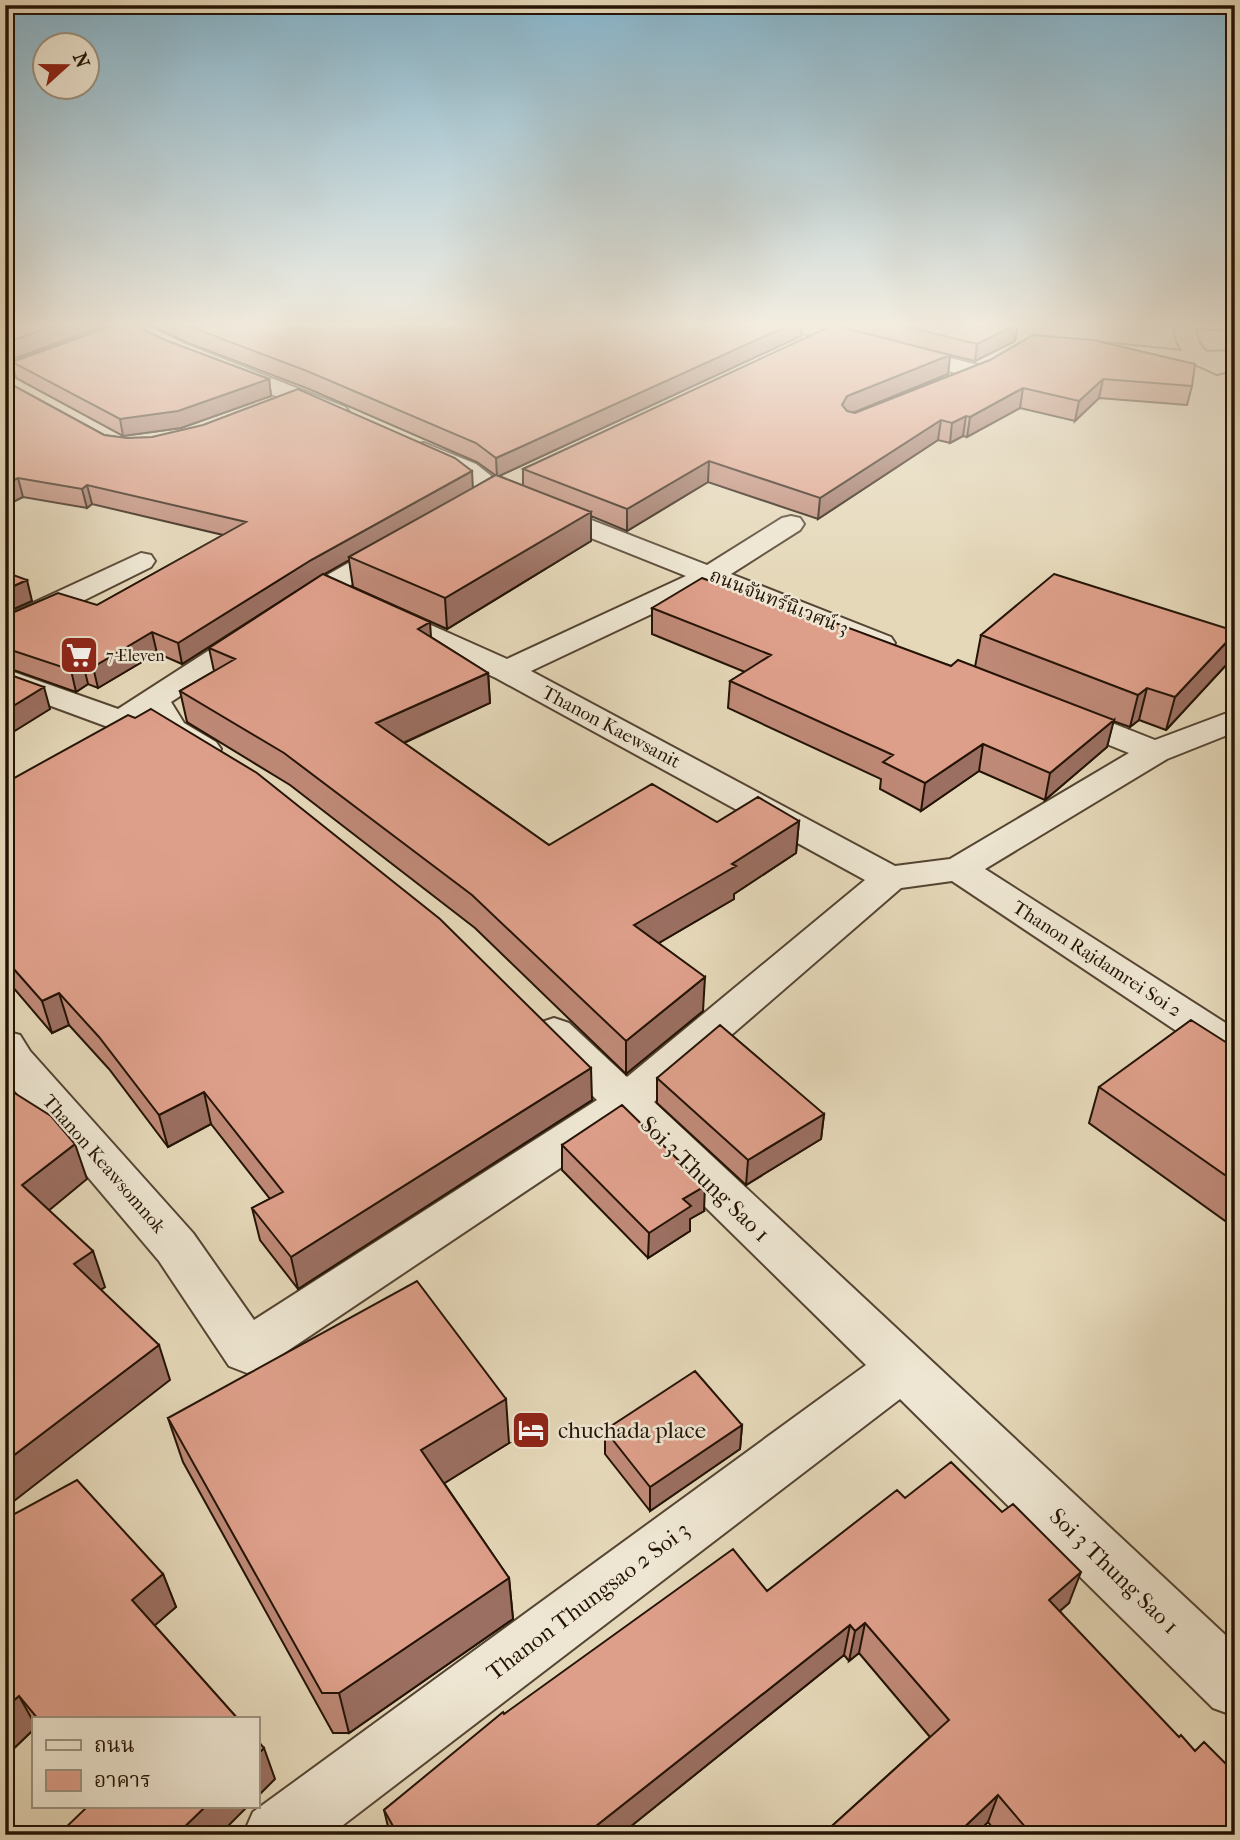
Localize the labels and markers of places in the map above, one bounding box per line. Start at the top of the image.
supermarket icon: 7-Eleven [58,634,100,676]
place label: 7-Eleven [106,646,165,665]
hotel icon: chuchada place [510,1409,552,1451]
place label: chuchada place [558,1417,706,1444]

